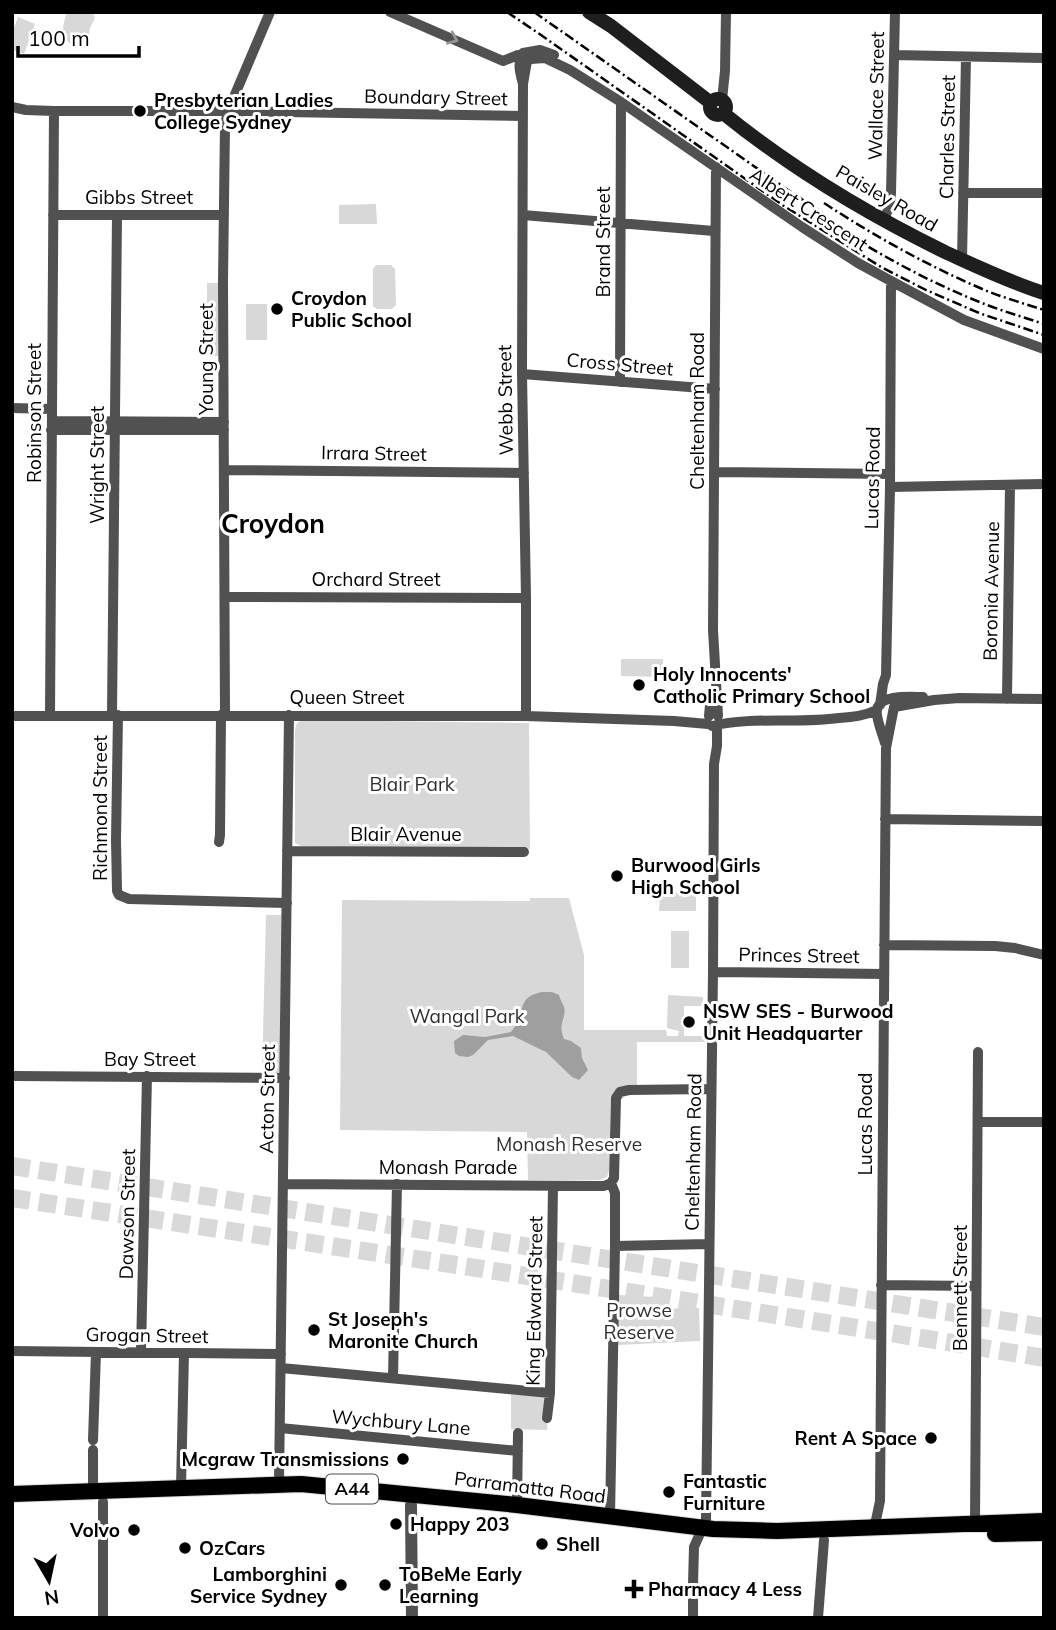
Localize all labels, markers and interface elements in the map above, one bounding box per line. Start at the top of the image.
scale bar [18,14,138,58]
text: 100 m [28,25,90,51]
one-way arrow [446,31,458,45]
street label: Wallace Street [863,31,889,161]
street label: Charles Street [934,74,960,199]
street label: Boundary Street [364,84,508,110]
place label: Presbyterian Ladies College Sydney [154,88,333,134]
marker: Presbyterian Ladies College Sydney [132,103,148,119]
street label: Paisley Road [832,159,942,237]
street label: Albert Crescent [745,162,873,256]
street label: Gibbs Street [85,185,193,209]
street label: Brand Street [591,186,615,298]
place label: Croydon Public School [291,286,412,332]
marker: Croydon Public School [269,301,285,317]
street label: Young Street [194,303,218,416]
street label: Cheltenham Road [685,332,709,490]
street label: Robinson Street [22,343,46,483]
street label: Webb Street [492,344,518,456]
street label: Cross Street [566,347,675,381]
street label: Wright Street [85,406,109,524]
street label: Lucas Road [859,426,885,530]
street label: Irrara Street [321,440,427,466]
district label: Croydon [221,507,325,540]
street label: Boronia Avenue [978,521,1004,661]
street label: Orchard Street [311,567,441,591]
place label: Holy Innocents' Catholic Primary School [653,662,870,708]
marker: Holy Innocents' Catholic Primary School [631,677,647,693]
street label: Queen Street [290,685,405,709]
street label: Richmond Street [88,735,112,881]
park label: Blair Park [369,772,455,796]
street label: Blair Avenue [350,822,462,846]
place label: Burwood Girls High School [631,853,761,899]
marker: Burwood Girls High School [609,868,625,884]
street label: Princes Street [738,942,860,968]
place label: NSW SES - Burwood Unit Headquarter [703,999,894,1045]
park label: Wangal Park [410,1004,525,1028]
marker: NSW SES - Burwood Unit Headquarter [681,1014,697,1030]
street label: Acton Street [254,1044,280,1154]
street label: Bay Street [104,1047,196,1071]
street label: Cheltenham Road [680,1073,706,1231]
street label: Lucas Road [853,1073,877,1175]
park label: Monash Reserve [496,1132,642,1156]
street label: Dawson Street [114,1148,140,1280]
street label: Monash Parade [379,1155,517,1179]
street label: King Edward Street [521,1215,547,1386]
street label: Bennett Street [948,1224,972,1351]
park label: Prowse Reserve [604,1298,674,1344]
place label: St Joseph's Maronite Church [328,1307,478,1353]
street label: Grogan Street [85,1322,209,1348]
marker: St Joseph's Maronite Church [306,1322,322,1338]
street label: Wychbury Lane [331,1404,471,1440]
place label: Rent A Space [795,1426,917,1450]
marker: Rent A Space [923,1430,939,1446]
place label: Mcgraw Transmissions [182,1447,389,1471]
marker: Mcgraw Transmissions [395,1451,411,1467]
street label: Parramatta Road [453,1466,607,1508]
place label: Fantastic Furniture [683,1469,767,1515]
road number: A44 [326,1474,378,1504]
marker: Fantastic Furniture [661,1484,677,1500]
place label: Happy 203 [410,1512,510,1536]
marker: Happy 203 [388,1516,404,1532]
place label: Volvo [69,1518,120,1542]
marker: Volvo [126,1522,142,1538]
place label: Shell [556,1532,600,1556]
place label: OzCars [199,1536,265,1560]
marker: Shell [534,1536,550,1552]
marker: OzCars [177,1540,193,1556]
north arrow [14,1546,84,1616]
place label: Lamborghini Service Sydney [190,1562,328,1608]
place label: ToBeMe Early Learning [399,1562,523,1608]
marker: Lamborghini Service Sydney [333,1577,349,1593]
marker: ToBeMe Early Learning [377,1577,393,1593]
place label: Pharmacy 4 Less [648,1577,802,1601]
marker: Pharmacy 4 Less [626,1581,642,1597]
text: N [43,1585,61,1611]

